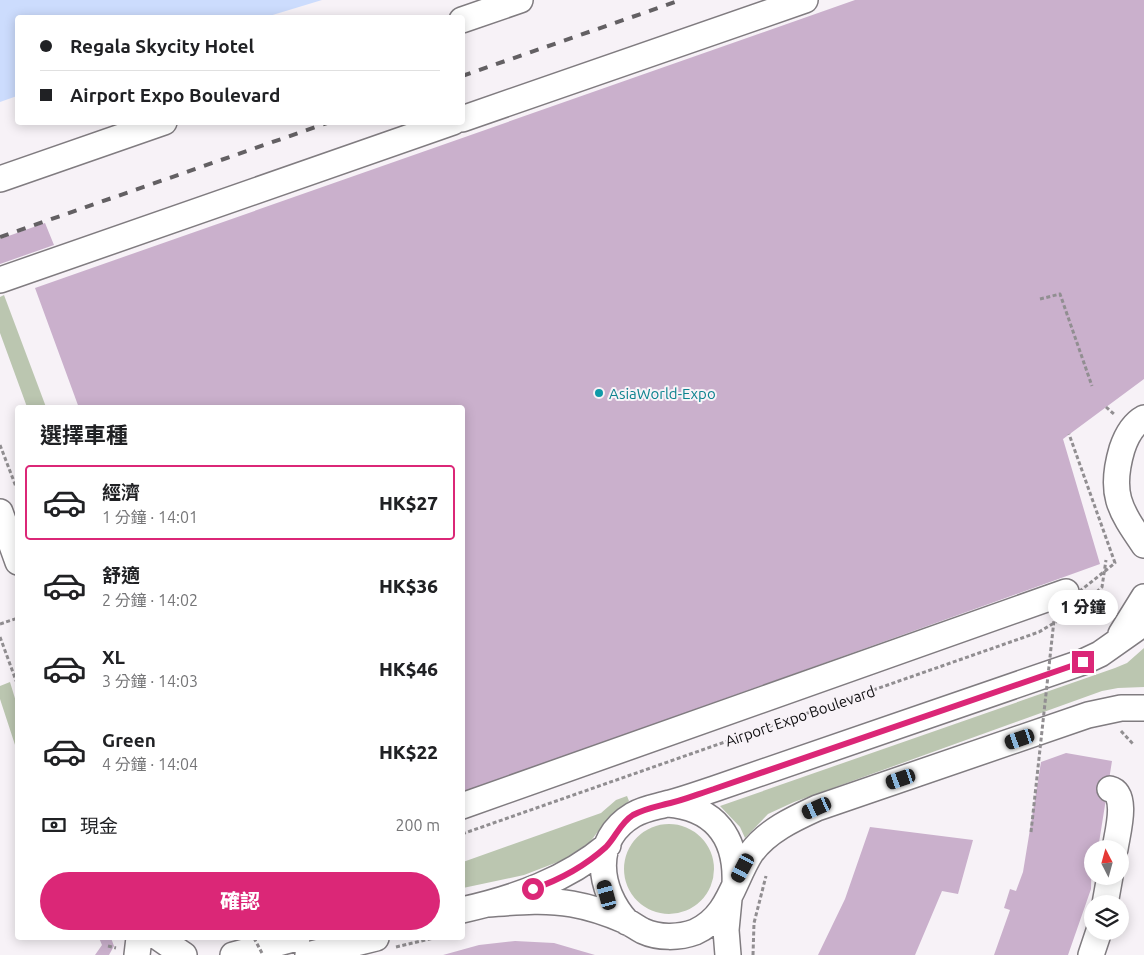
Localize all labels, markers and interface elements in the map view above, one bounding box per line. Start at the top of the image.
text: Regala Skycity Hotel [70,35,254,57]
text: Airport Expo Boulevard [70,84,280,106]
place label: AsiaWorld-Expo [609,385,716,402]
marker: AsiaWorld-Expo [593,387,605,399]
text: 選擇車種 [40,422,128,447]
icon: car [42,480,87,525]
text: 經濟 [102,481,140,503]
text: HK$27 [379,492,438,514]
text: 1 分鐘 · 14:01 [102,508,198,526]
icon: car [42,563,87,608]
text: 舒適 [102,564,140,586]
text: HK$36 [379,575,438,597]
callout: 1 分鐘 [1048,590,1118,624]
text: 2 分鐘 · 14:02 [102,591,198,609]
text: 1 分鐘 [1061,598,1105,616]
icon: car [42,646,87,691]
text: XL [102,646,125,668]
route end [1072,651,1094,673]
text: HK$46 [379,658,438,680]
text: 3 分鐘 · 14:03 [102,672,198,690]
street label: Airport Expo Boulevard [723,682,877,750]
car [1003,727,1036,751]
icon: car [42,729,87,774]
text: Green [102,729,156,751]
text: HK$22 [379,741,438,763]
text: 4 分鐘 · 14:04 [102,755,198,773]
car [884,767,917,791]
car [800,795,833,821]
icon: cash [40,811,68,839]
text: 現金 [80,815,118,837]
text: 200 m [395,816,440,834]
north arrow [1084,840,1129,885]
map controls [1084,840,1129,940]
car [729,851,756,885]
button: 確認 [40,872,440,930]
route start [522,878,544,900]
car [595,879,618,911]
button: layers [1084,895,1129,940]

